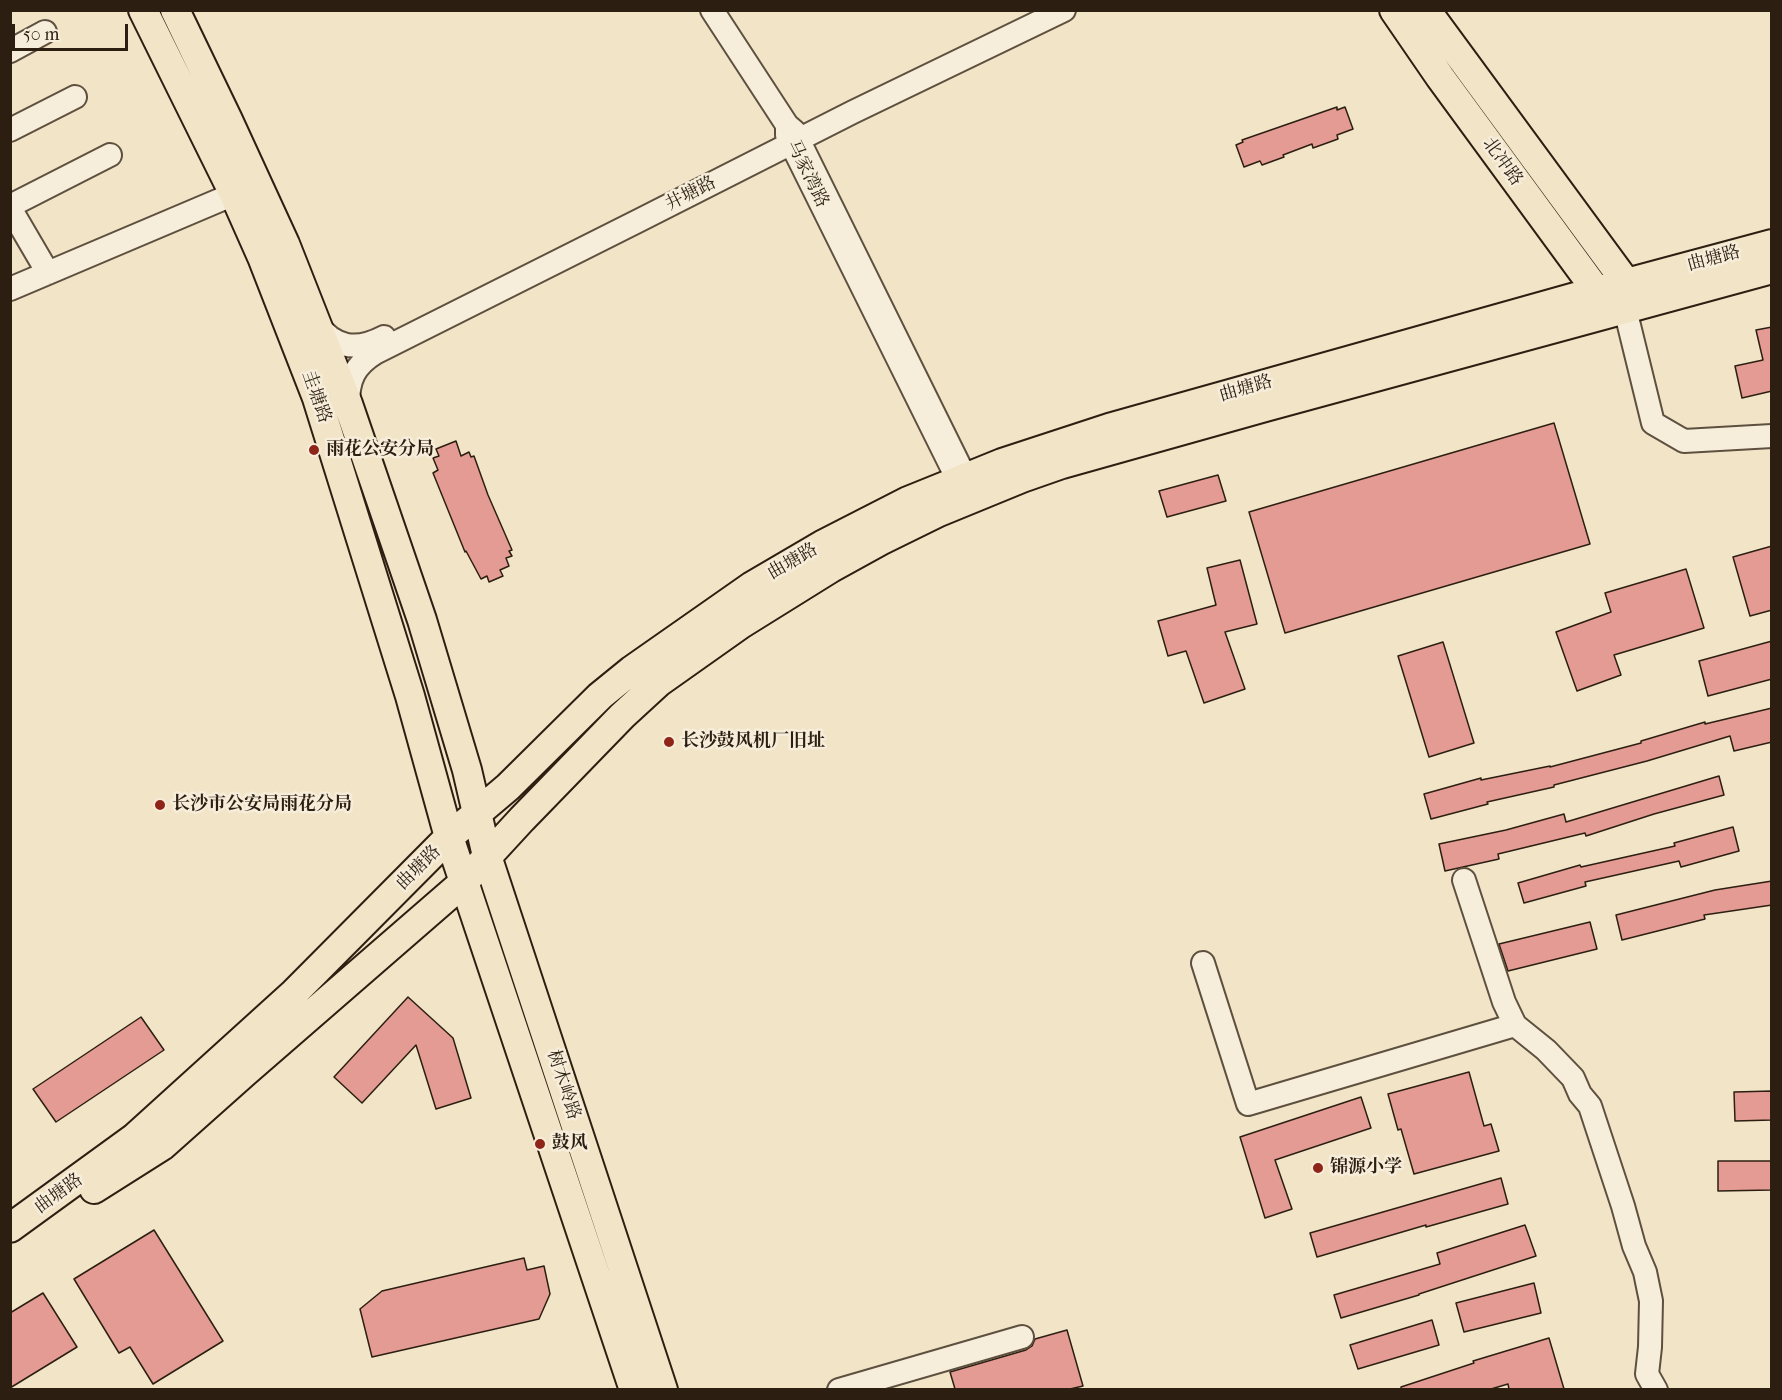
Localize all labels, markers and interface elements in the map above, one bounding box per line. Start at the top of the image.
scale bar [15,12,130,50]
text: 50 m [23,24,59,45]
street label: 北冲路 [1477,134,1527,190]
street label: 马家湾路 [782,137,832,211]
street label: 井塘路 [662,172,720,216]
street label: 曲塘路 [1685,242,1743,276]
street label: 圭塘路 [297,368,335,426]
street label: 曲塘路 [1217,371,1275,407]
place label: 雨花公安分局 [326,439,434,461]
marker: 雨花公安分局 [307,443,321,457]
street label: 曲塘路 [764,539,822,585]
place label: 长沙鼓风机厂旧址 [681,731,825,753]
marker: 长沙鼓风机厂旧址 [662,735,676,749]
place label: 长沙市公安局雨花分局 [172,794,352,816]
marker: 长沙市公安局雨花分局 [153,798,167,812]
street label: 曲塘路 [392,841,446,895]
street label: 树木岭路 [542,1047,584,1123]
place label: 鼓风 [552,1133,588,1155]
marker: 鼓风 [533,1137,547,1151]
place label: 锦源小学 [1330,1157,1402,1179]
marker: 锦源小学 [1311,1161,1325,1175]
street label: 曲塘路 [31,1169,87,1219]

